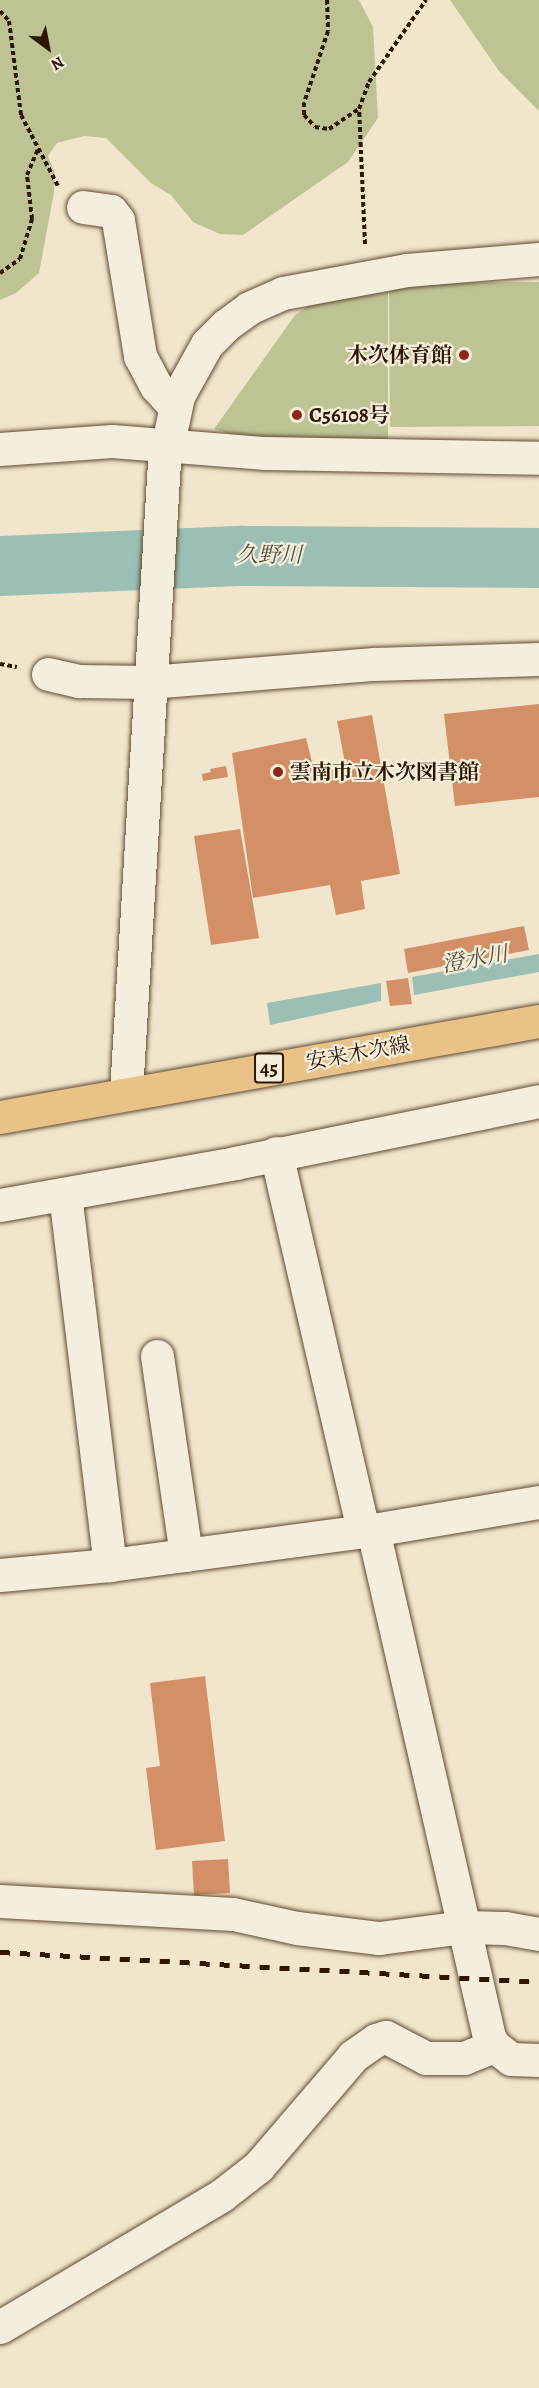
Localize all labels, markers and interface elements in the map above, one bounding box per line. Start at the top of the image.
north arrow [18,18,78,78]
text: N [47,51,68,76]
place label: 木次体育館 [347,342,452,368]
marker: 木次体育館 [457,348,471,362]
place label: C56108号 [309,402,390,428]
marker: C56108号 [290,408,304,422]
water label: 久野川 [236,543,302,569]
place label: 雲南市立木次図書館 [290,759,479,785]
marker: 雲南市立木次図書館 [271,765,285,779]
water label: 澄水川 [440,941,510,979]
street label: 安来木次線 [304,1031,412,1075]
road number: 45 [254,1051,284,1085]

